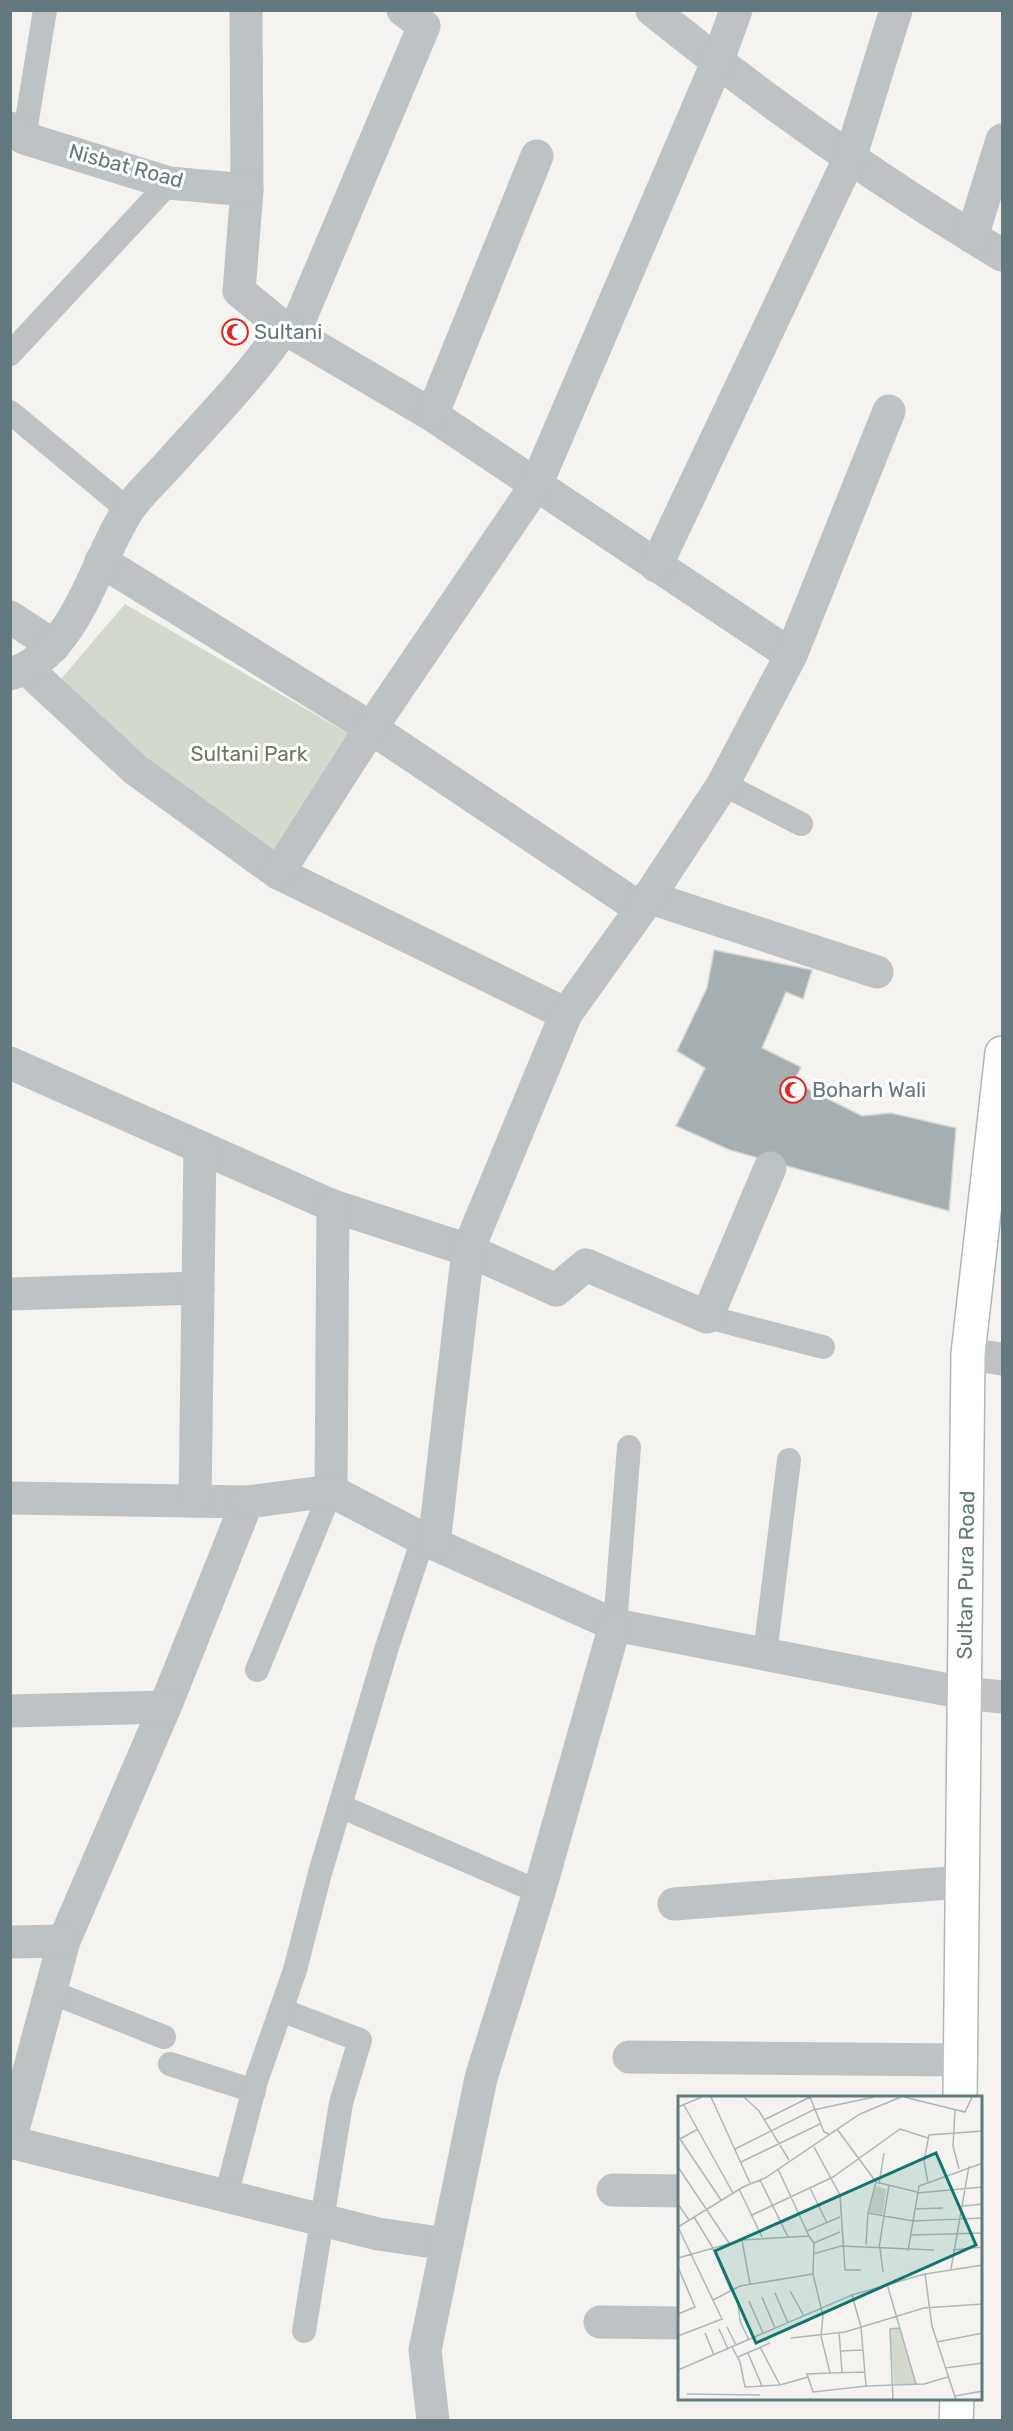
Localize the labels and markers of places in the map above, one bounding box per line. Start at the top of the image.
mosque icon: Sultani [220,317,250,347]
place label: Sultani [254,319,322,344]
mosque icon: Boharh Wali [778,1075,808,1105]
place label: Boharh Wali [812,1077,926,1102]

